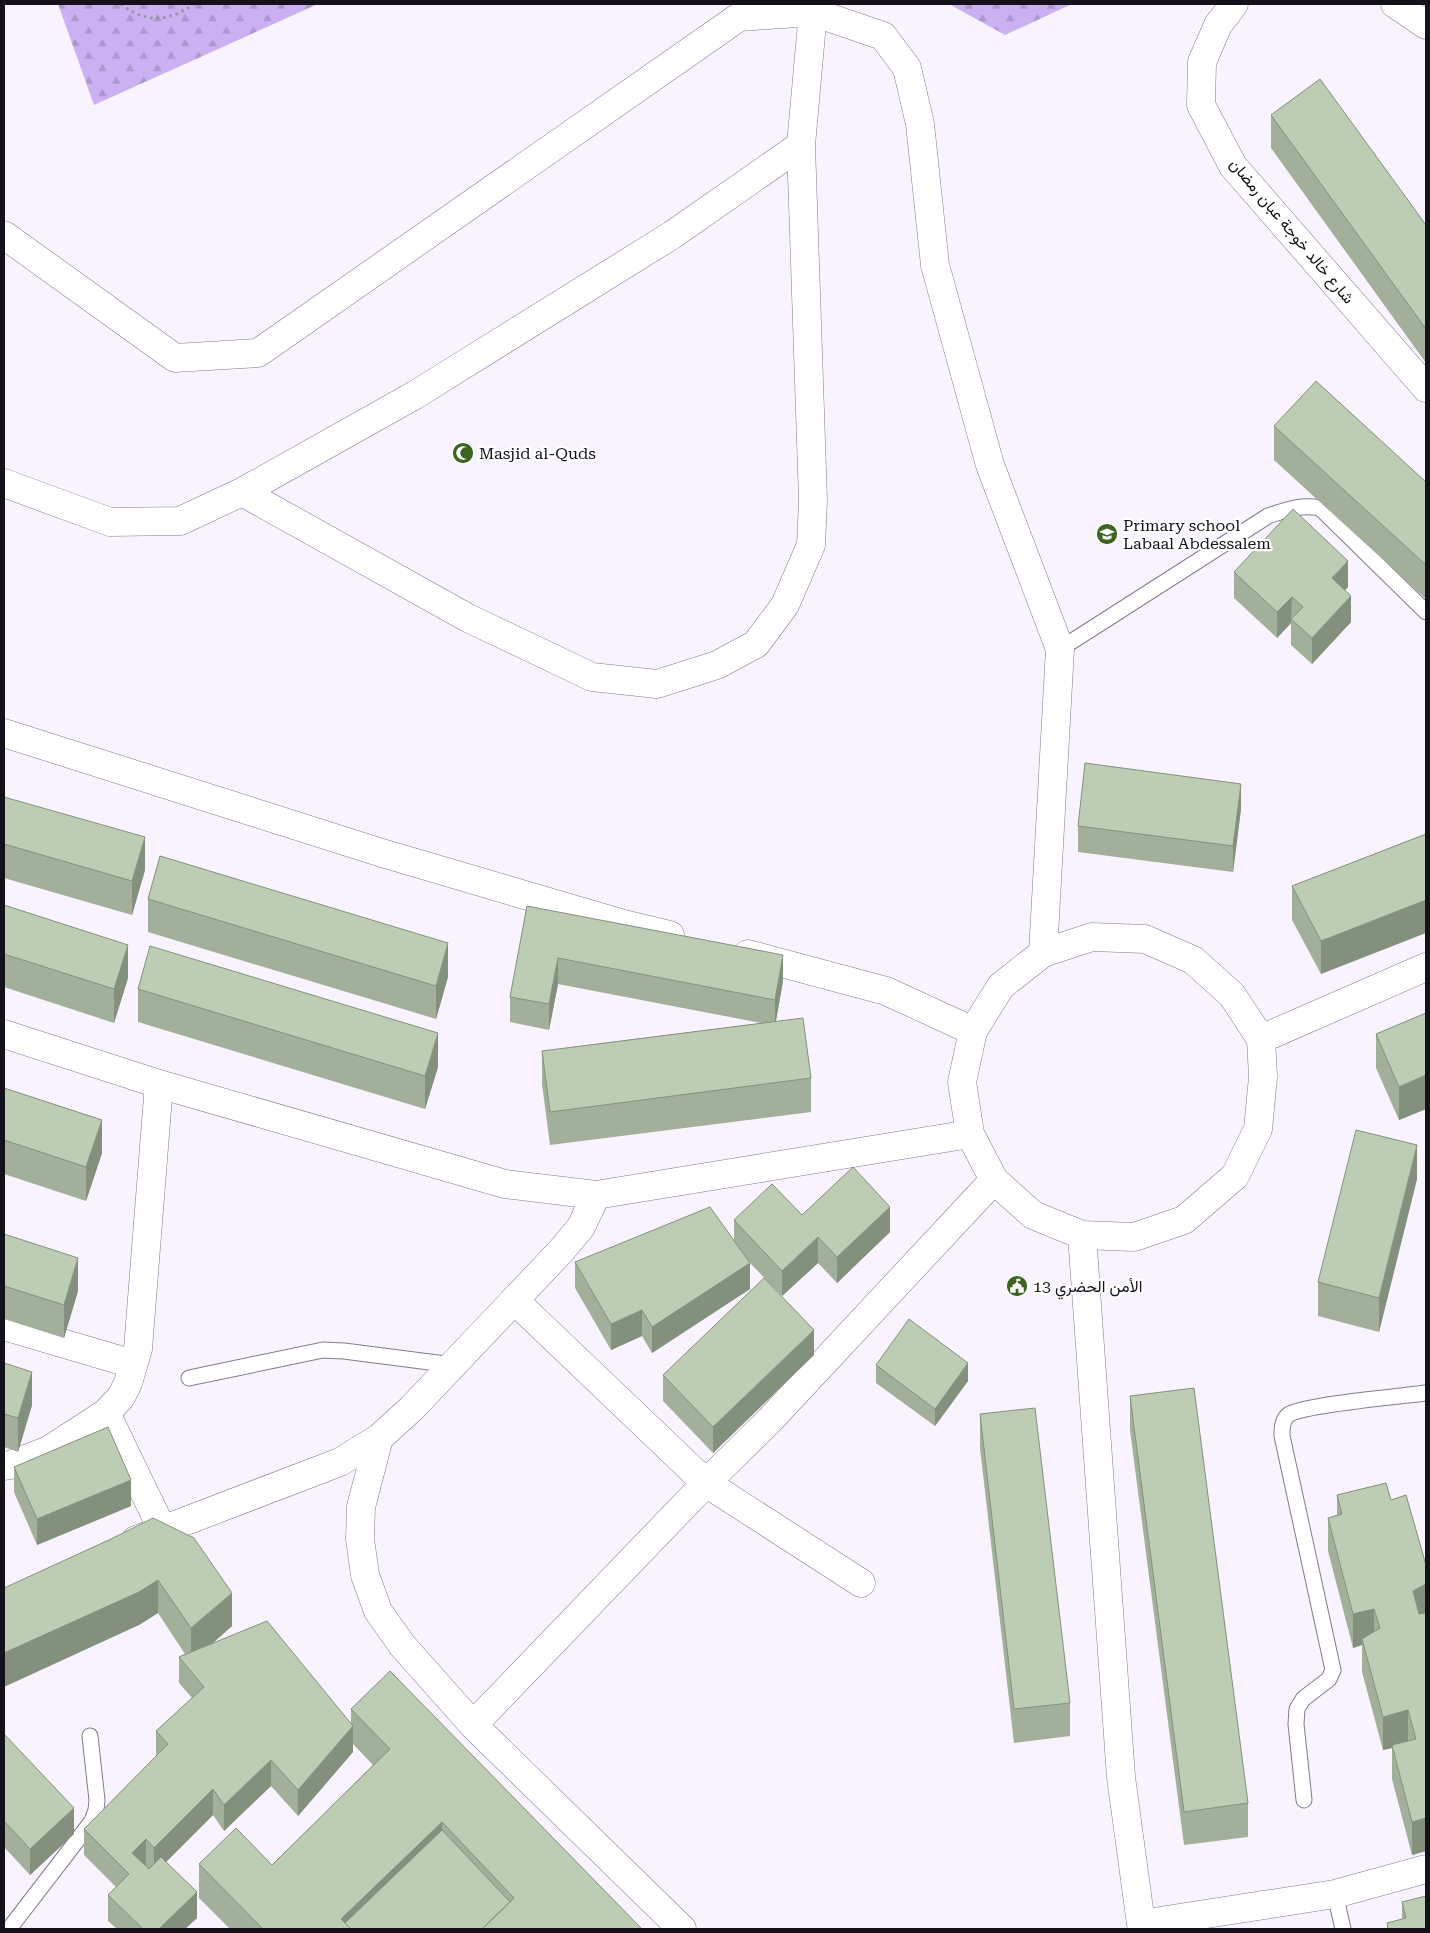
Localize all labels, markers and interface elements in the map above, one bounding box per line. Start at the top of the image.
street label: شارع خالد خوجة عبان رمضان [1224,155,1358,309]
mosque icon: Masjid al-Quds [451,441,475,465]
place label: Masjid al-Quds [479,444,596,463]
place label: Primary school Labaal Abdessalem [1123,516,1271,553]
school or university icon: Primary school Labaal Abdessalem [1095,522,1119,546]
public building icon: الأمن الحضري 13 [1005,1274,1029,1298]
place label: الأمن الحضري 13 [1033,1277,1142,1300]

